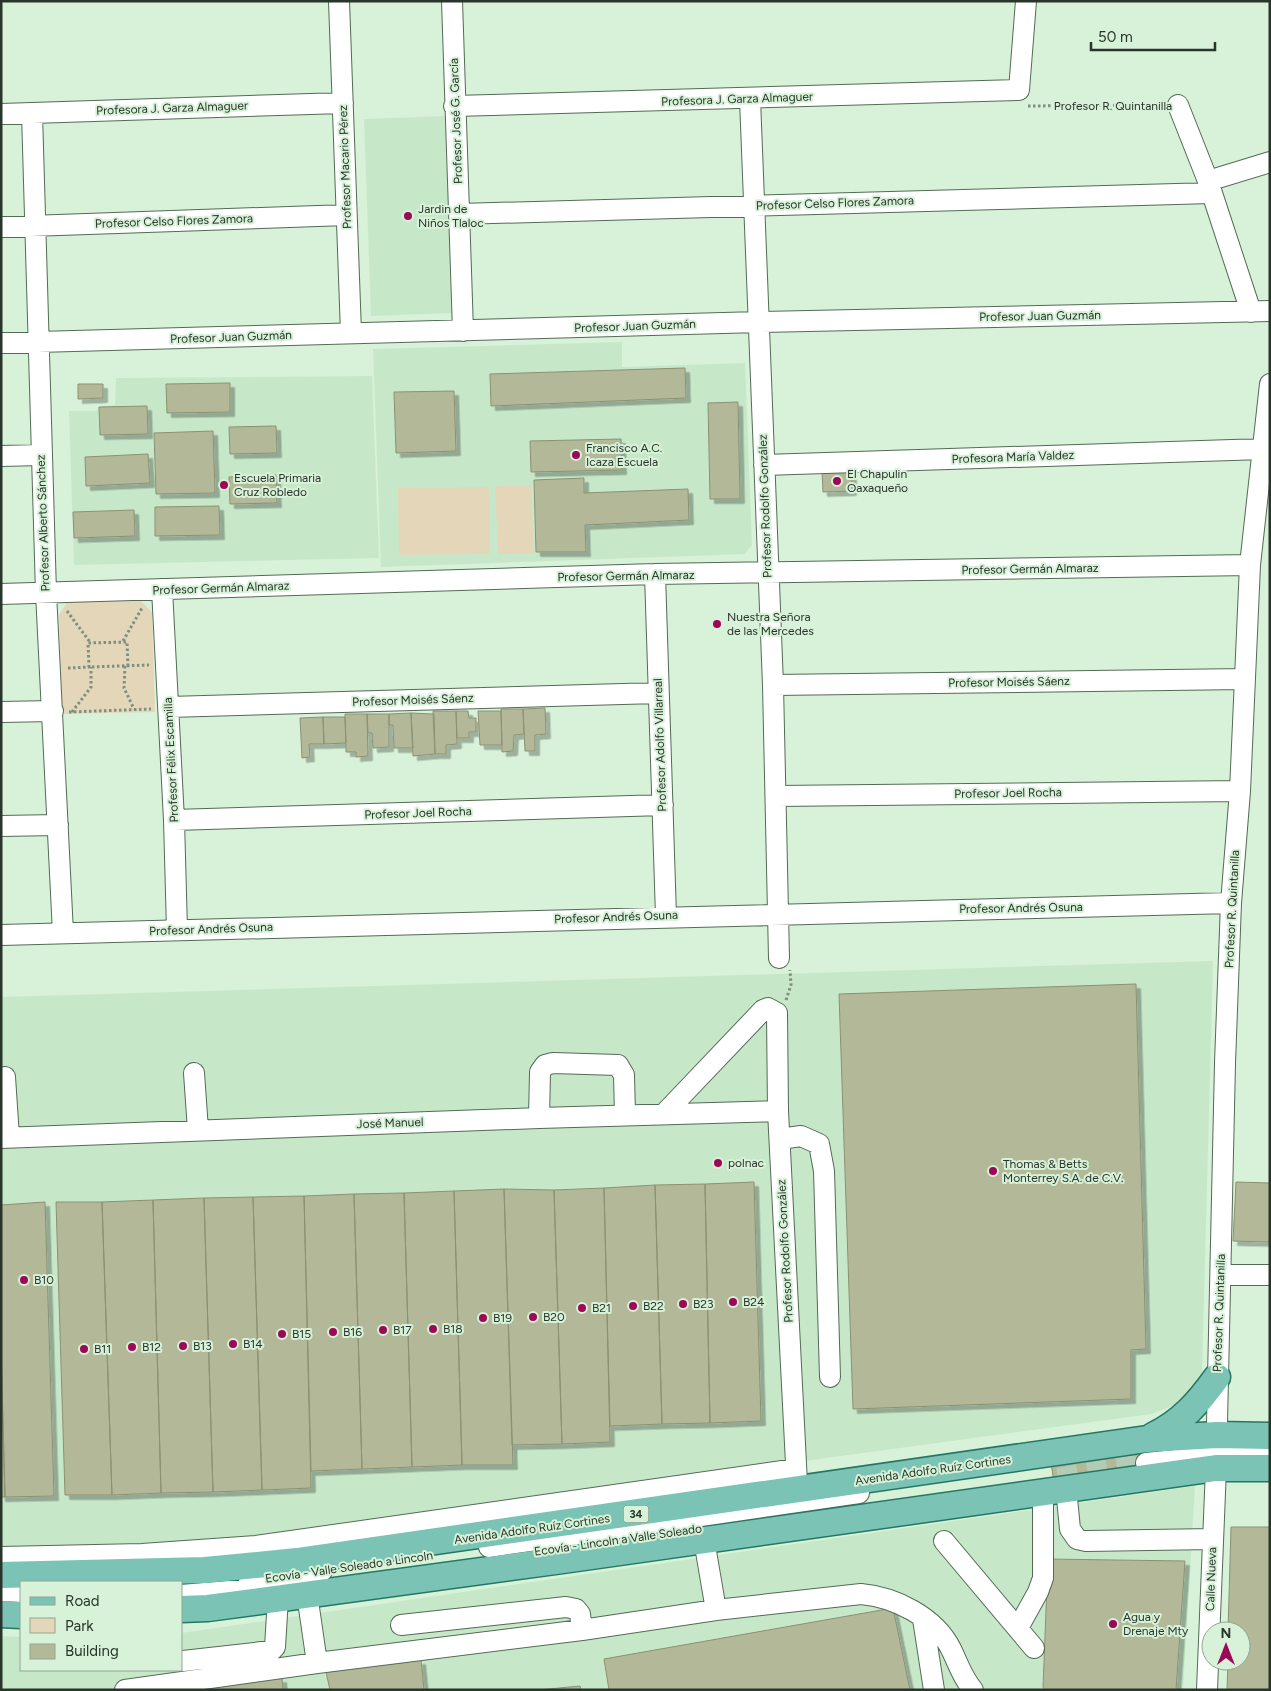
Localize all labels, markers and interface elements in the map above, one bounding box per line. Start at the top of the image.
scale bar [1091,20,1215,52]
text: 50 m [1098,28,1133,46]
street label: Profesor José G. García [447,58,465,184]
street label: Profesora J. Garza Almaguer [661,89,813,109]
street label: Profesora J. Garza Almaguer [96,98,248,118]
street label: Profesor R. Quintanilla [1054,99,1172,113]
street label: Profesor Macario Pérez [336,105,354,229]
street label: Profesor Celso Flores Zamora [756,193,914,213]
place label: Jardin de Niños Tlaloc [418,202,484,230]
marker: Jardin de Niños Tlaloc [402,210,414,222]
street label: Profesor Celso Flores Zamora [95,211,253,231]
street label: Profesor Juan Guzmán [979,308,1101,324]
street label: Profesor Juan Guzmán [574,317,696,335]
street label: Profesor Juan Guzmán [170,328,292,346]
street label: Profesor Rodolfo González [755,434,775,578]
place label: Francisco A.C. Icaza Escuela [586,441,662,469]
street label: Profesora María Valdez [951,448,1075,466]
marker: Francisco A.C. Icaza Escuela [570,449,582,461]
street label: Profesor Alberto Sánchez [34,454,52,592]
place label: El Chapulin Oaxaqueño [847,467,908,495]
place label: Escuela Primaria Cruz Robledo [234,471,321,499]
marker: El Chapulin Oaxaqueño [831,475,843,487]
marker: Escuela Primaria Cruz Robledo [218,479,230,491]
street label: Profesor Germán Almaraz [961,561,1099,577]
street label: Profesor Germán Almaraz [557,568,695,584]
street label: Profesor Germán Almaraz [152,579,290,597]
place label: Nuestra Señora de las Mercedes [727,610,814,638]
marker: Nuestra Señora de las Mercedes [711,618,723,630]
street label: Profesor Moisés Sáenz [948,674,1070,690]
street label: Profesor Adolfo Villarreal [651,678,669,812]
street label: Profesor Moisés Sáenz [352,691,474,709]
street label: Profesor Félix Escamilla [161,697,181,823]
street label: Profesor Joel Rocha [954,785,1062,801]
street label: Profesor Joel Rocha [364,804,472,822]
street label: Profesor R. Quintanilla [1222,849,1242,969]
street label: Profesor Andrés Osuna [959,900,1083,916]
street label: Profesor Andrés Osuna [554,908,678,926]
street label: Profesor Andrés Osuna [149,920,273,938]
street label: José Manuel [356,1115,424,1131]
place label: polnac [728,1156,765,1170]
marker: polnac [712,1157,724,1169]
place label: Thomas & Betts Monterrey S.A. de C.V. [1003,1157,1124,1185]
marker: Thomas & Betts Monterrey S.A. de C.V. [987,1165,999,1177]
street label: Profesor Rodolfo González [774,1179,796,1323]
street label: Profesor R. Quintanilla [1210,1254,1228,1372]
place label: B10 [34,1273,54,1287]
marker: B10 [18,1274,30,1286]
place label: B24 [743,1295,765,1309]
marker: B24 [727,1296,739,1308]
place label: B23 [693,1297,714,1311]
marker: B23 [677,1298,689,1310]
place label: B22 [643,1299,664,1313]
marker: B22 [627,1300,639,1312]
place label: B21 [592,1301,611,1315]
marker: B21 [576,1302,588,1314]
place label: B20 [543,1310,565,1324]
place label: B19 [493,1311,512,1325]
marker: B20 [527,1311,539,1323]
marker: B19 [477,1312,489,1324]
place label: B18 [443,1322,463,1336]
place label: B17 [393,1323,412,1337]
marker: B18 [427,1323,439,1335]
marker: B17 [377,1324,389,1336]
place label: B16 [343,1325,362,1339]
marker: B16 [327,1326,339,1338]
place label: B15 [292,1327,311,1341]
marker: B15 [276,1328,288,1340]
place label: B14 [243,1337,263,1351]
marker: B14 [227,1338,239,1350]
place label: B13 [193,1339,212,1353]
place label: B12 [142,1340,161,1354]
marker: B13 [177,1340,189,1352]
marker: B12 [126,1341,138,1353]
place label: B11 [94,1342,111,1356]
marker: B11 [78,1343,90,1355]
street label: Avenida Adolfo Ruíz Cortines [854,1452,1012,1488]
road number: 34 [624,1506,648,1522]
street label: Avenida Adolfo Ruíz Cortines [453,1511,611,1547]
street label: Ecovía - Lincoln a Valle Soleado [533,1521,703,1559]
street label: Calle Nueva [1203,1547,1219,1611]
street label: Ecovía - Valle Soleado a Lincoln [264,1548,434,1586]
legend [20,1581,182,1671]
text: Road [65,1592,100,1610]
place label: Agua y Drenaje Mty [1123,1610,1189,1638]
text: Park [65,1617,94,1635]
marker: Agua y Drenaje Mty [1107,1618,1119,1630]
north arrow [1201,1621,1251,1671]
text: N [1221,1625,1231,1642]
text: Building [65,1642,119,1660]

